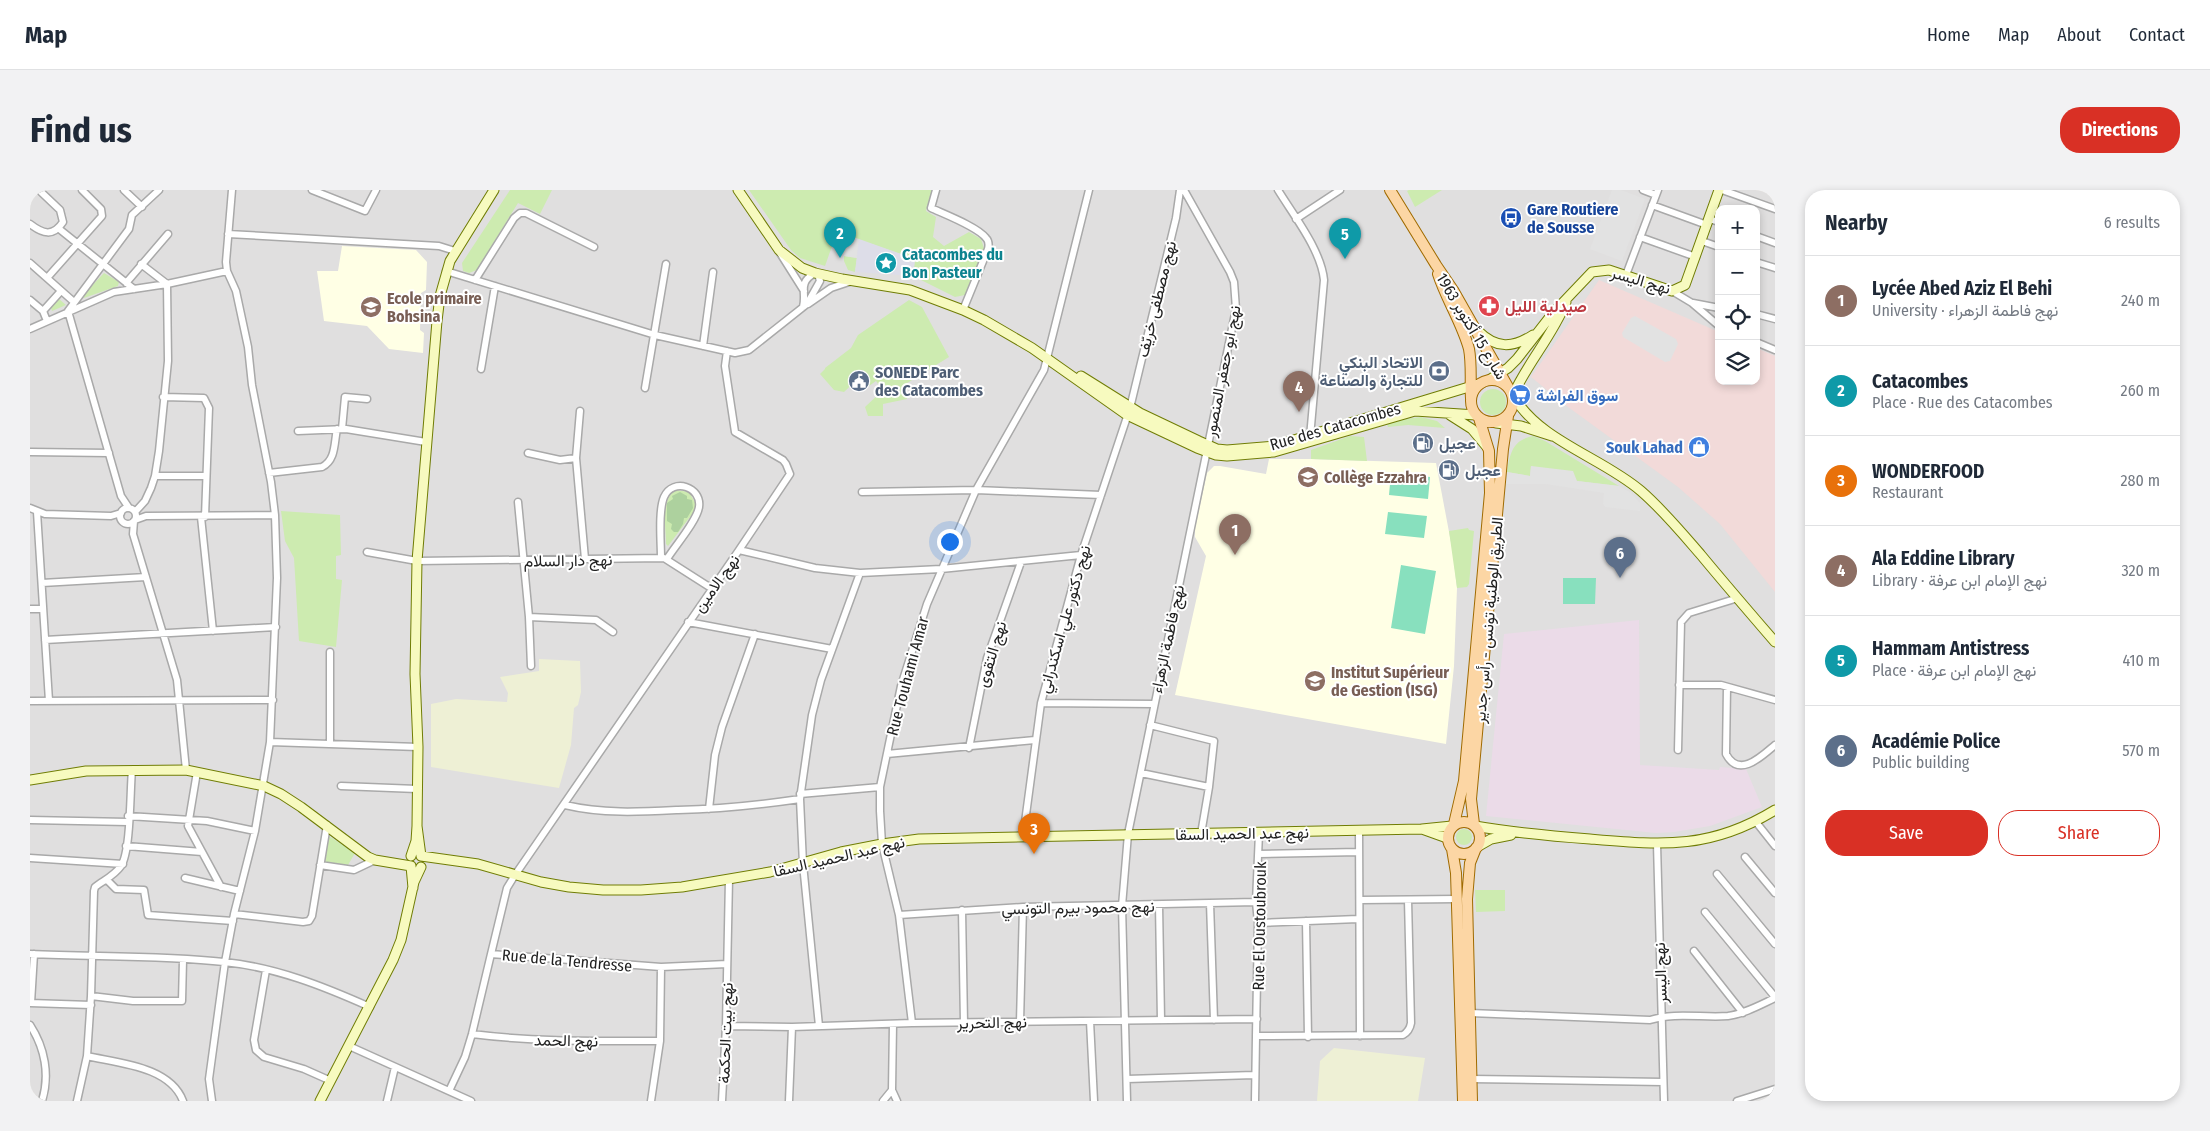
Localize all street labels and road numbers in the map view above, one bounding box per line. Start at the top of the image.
street label: نهج مصطفى خريّف [1133,239,1182,360]
street label: نهج اليسر [1607,263,1673,300]
street label: شارع 15 أكتوبر 1963 [1431,270,1511,384]
street label: نهج ابو جعفر المنصور [1200,304,1247,440]
street label: Rue des Catacombes [1268,399,1403,454]
street label: الطريق الوطنية تونس - رأس جدير [1470,516,1508,725]
street label: نهج دكتور علي اسكندراني [1034,543,1099,696]
street label: نهج دار السلام [523,550,613,573]
street label: نهج الامين [689,551,745,617]
street label: نهج فاطمة الزهراء [1147,583,1190,695]
street label: Rue Touhami Amar [882,614,933,738]
street label: نهج التقوى [972,619,1012,690]
street label: نهج عبد الحميد السقا [1175,823,1309,846]
street label: نهج عبد الحميد السقا [772,832,907,883]
street label: Rue El Oustoubrouk [1249,861,1270,991]
street label: نهج محمود بيرم التونسي [1001,897,1155,922]
street label: نهج اليسر [1650,942,1673,1005]
street label: Rue de la Tendresse [501,945,633,976]
street label: نهج بيت الحكمة [714,982,739,1084]
street label: نهج التحرير [956,1012,1027,1035]
street label: نهج الحمد [534,1030,598,1053]

